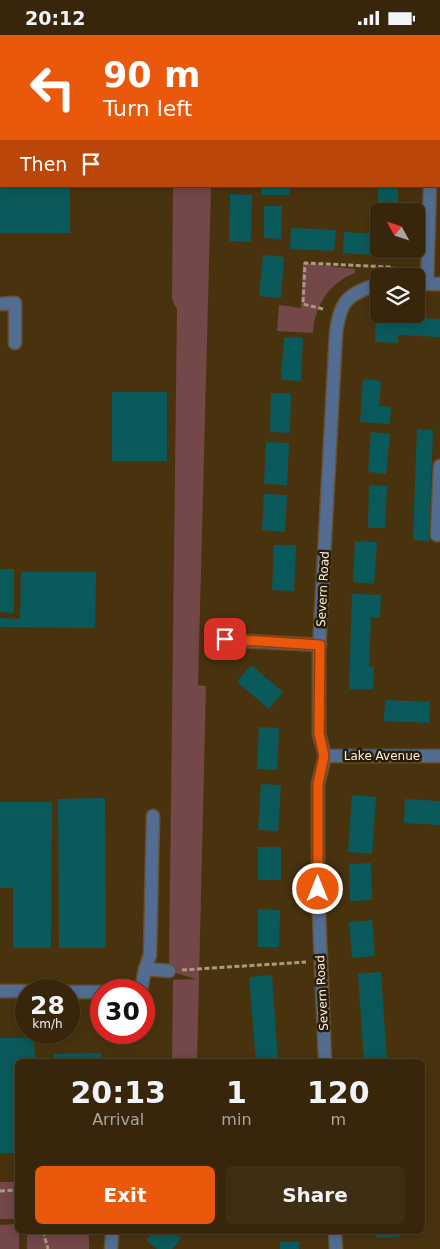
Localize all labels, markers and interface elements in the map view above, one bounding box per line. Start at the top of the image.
text: 20:12 [25,7,85,29]
icon: left [20,55,85,120]
text: 90 m [103,55,200,95]
text: Turn left [103,96,192,121]
icon: arrive [77,150,105,178]
text: Then [20,153,67,175]
north arrow [370,203,425,257]
map controls [370,203,425,323]
button: layers [370,268,425,323]
street label: Severn Road [314,551,332,627]
pin [204,618,246,660]
icon: arrive [211,625,239,653]
street label: Lake Avenue [344,749,420,763]
position arrow [291,862,343,914]
street label: Severn Road [313,955,331,1031]
speed limit sign: 30 [90,979,155,1044]
text: 28 [30,991,65,1020]
text: km/h [32,1017,63,1031]
text: 20:13 [70,1075,166,1110]
text: 1 [226,1075,247,1110]
text: 120 [307,1075,370,1110]
text: Arrival [92,1110,144,1129]
text: min [221,1110,252,1129]
text: m [330,1110,346,1129]
button: Exit [35,1166,215,1224]
button: Share [225,1166,405,1224]

